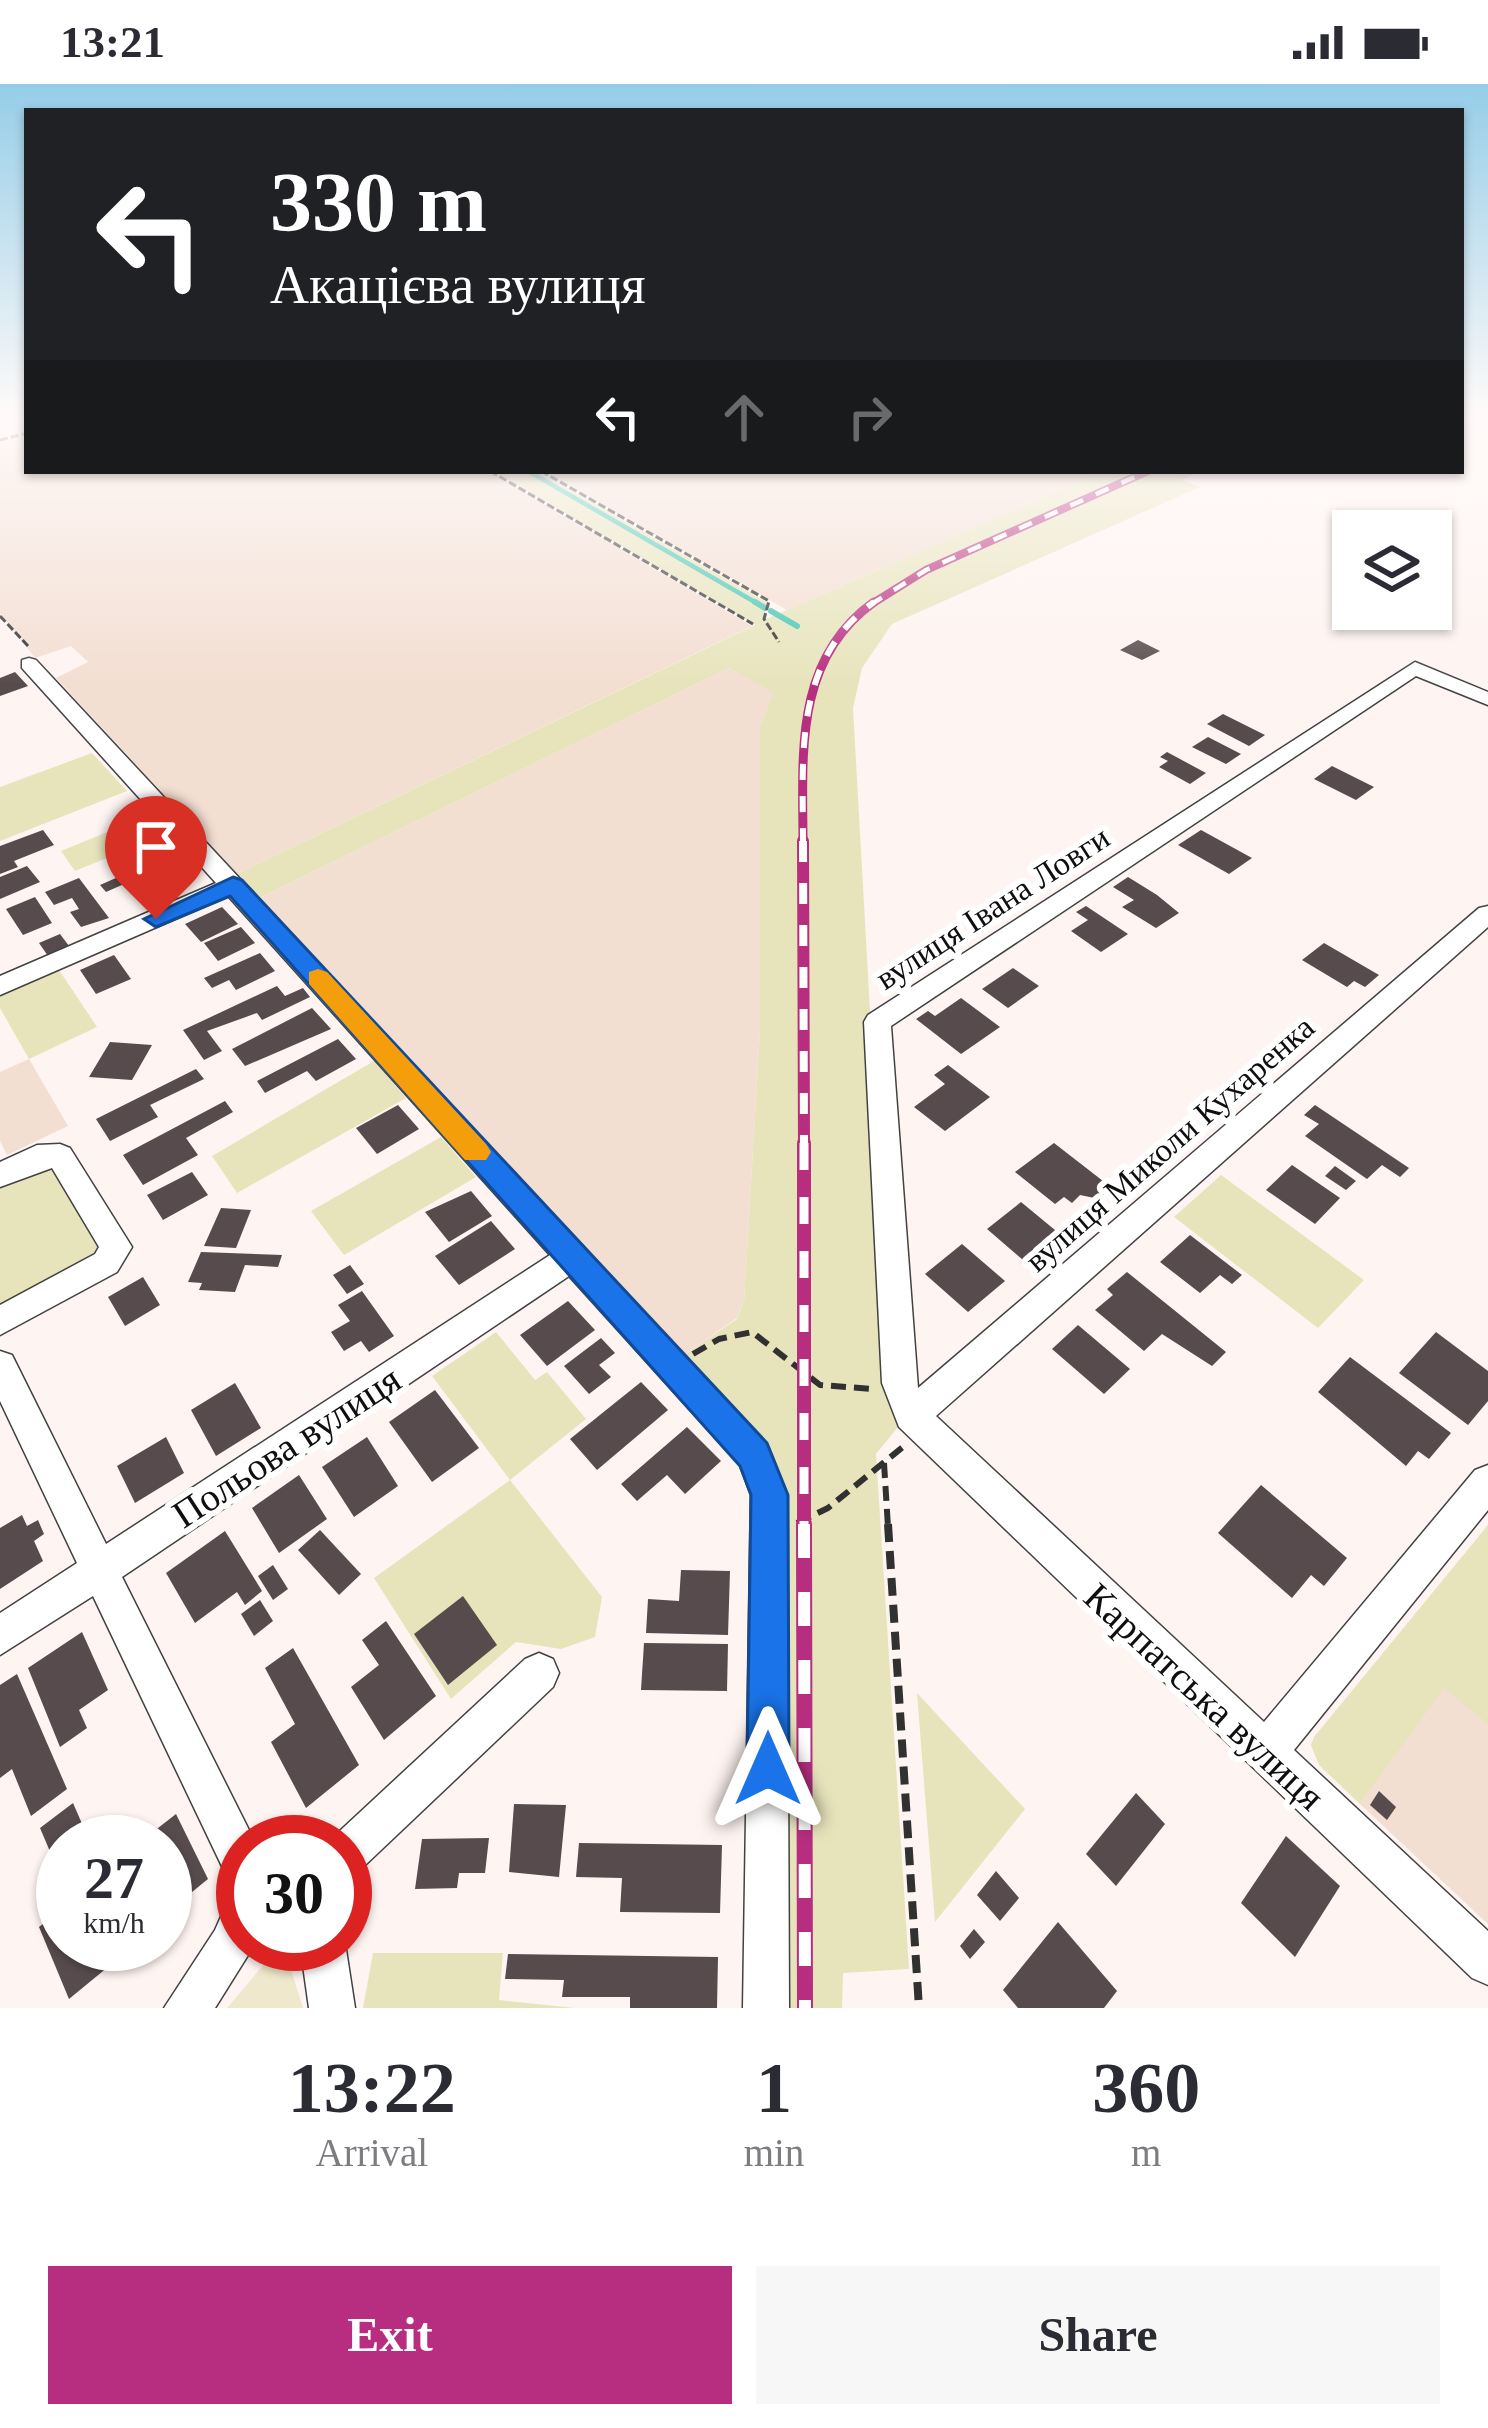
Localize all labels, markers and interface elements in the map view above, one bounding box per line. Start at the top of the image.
text: 13:21 [60,17,165,67]
icon: left [72,156,228,312]
text: 330 m [270,156,487,249]
text: Акацієва вулиця [270,255,646,315]
icon: left [585,384,651,450]
icon: ahead [711,384,777,450]
icon: right [837,384,903,450]
map controls [1332,510,1452,630]
button: layers [1332,510,1452,630]
pin [105,796,207,919]
icon: arrive [123,814,189,880]
street label: вулиця Івана Ловги [869,819,1116,997]
street label: вулиця Миколи Кухаренка [1018,1008,1321,1279]
street label: Польова вулиця [164,1357,409,1537]
street label: Карпатська вулиця [1075,1574,1333,1819]
position arrow [705,1706,831,1832]
speed limit sign: 30 [216,1815,372,1971]
text: 27 [84,1845,144,1911]
text: km/h [83,1906,145,1939]
text: 13:22 [288,2048,456,2128]
text: 1 [756,2048,792,2128]
text: 360 [1092,2048,1200,2128]
text: Arrival [316,2131,428,2174]
text: min [744,2131,804,2174]
text: m [1131,2131,1161,2174]
button: Exit [48,2266,732,2404]
button: Share [756,2266,1440,2404]

